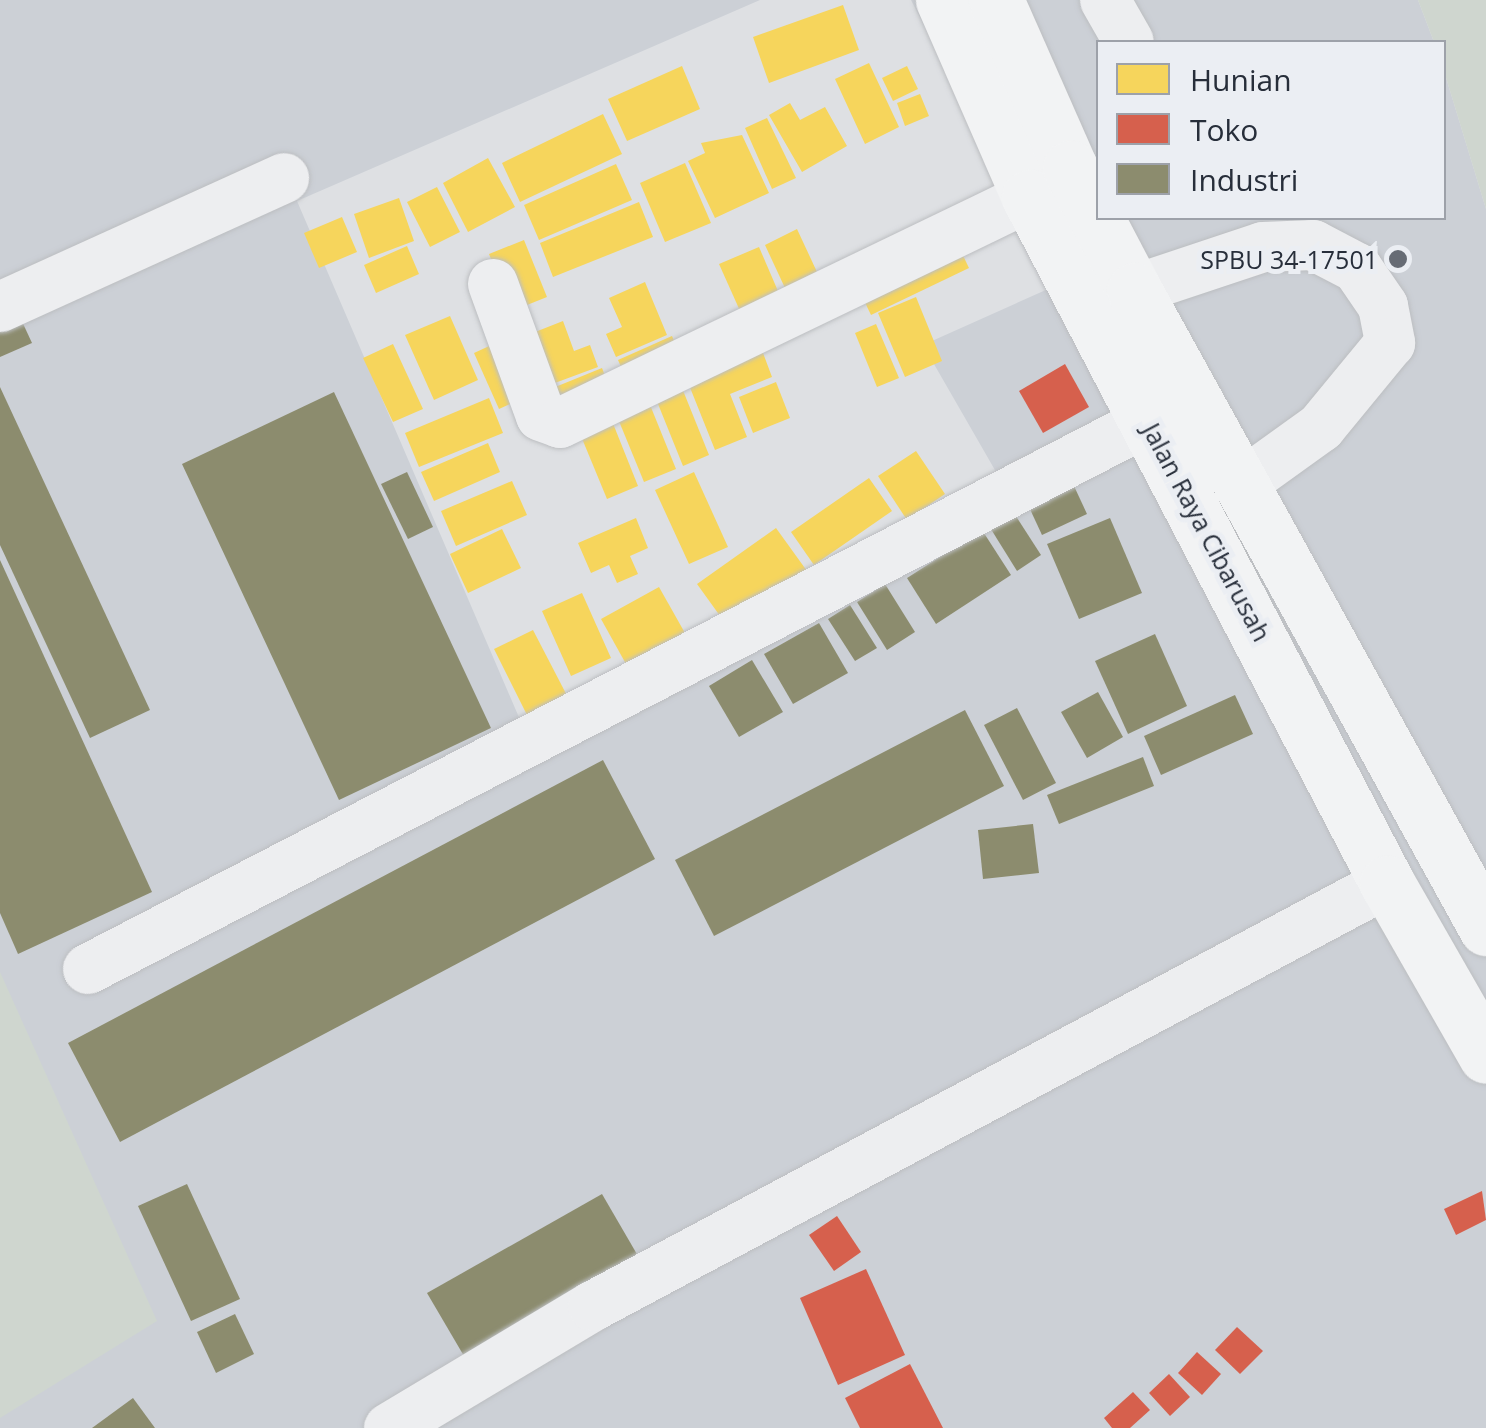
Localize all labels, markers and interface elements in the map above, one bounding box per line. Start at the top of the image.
legend [1096,40,1446,220]
text: Hunian [1190,59,1292,100]
text: Toko [1190,109,1258,150]
text: Industri [1190,159,1298,200]
place label: SPBU 34-17501 [1200,244,1378,274]
marker: SPBU 34-17501 [1387,248,1409,270]
street label: Jalan Raya Cibarusah [1137,418,1277,646]

